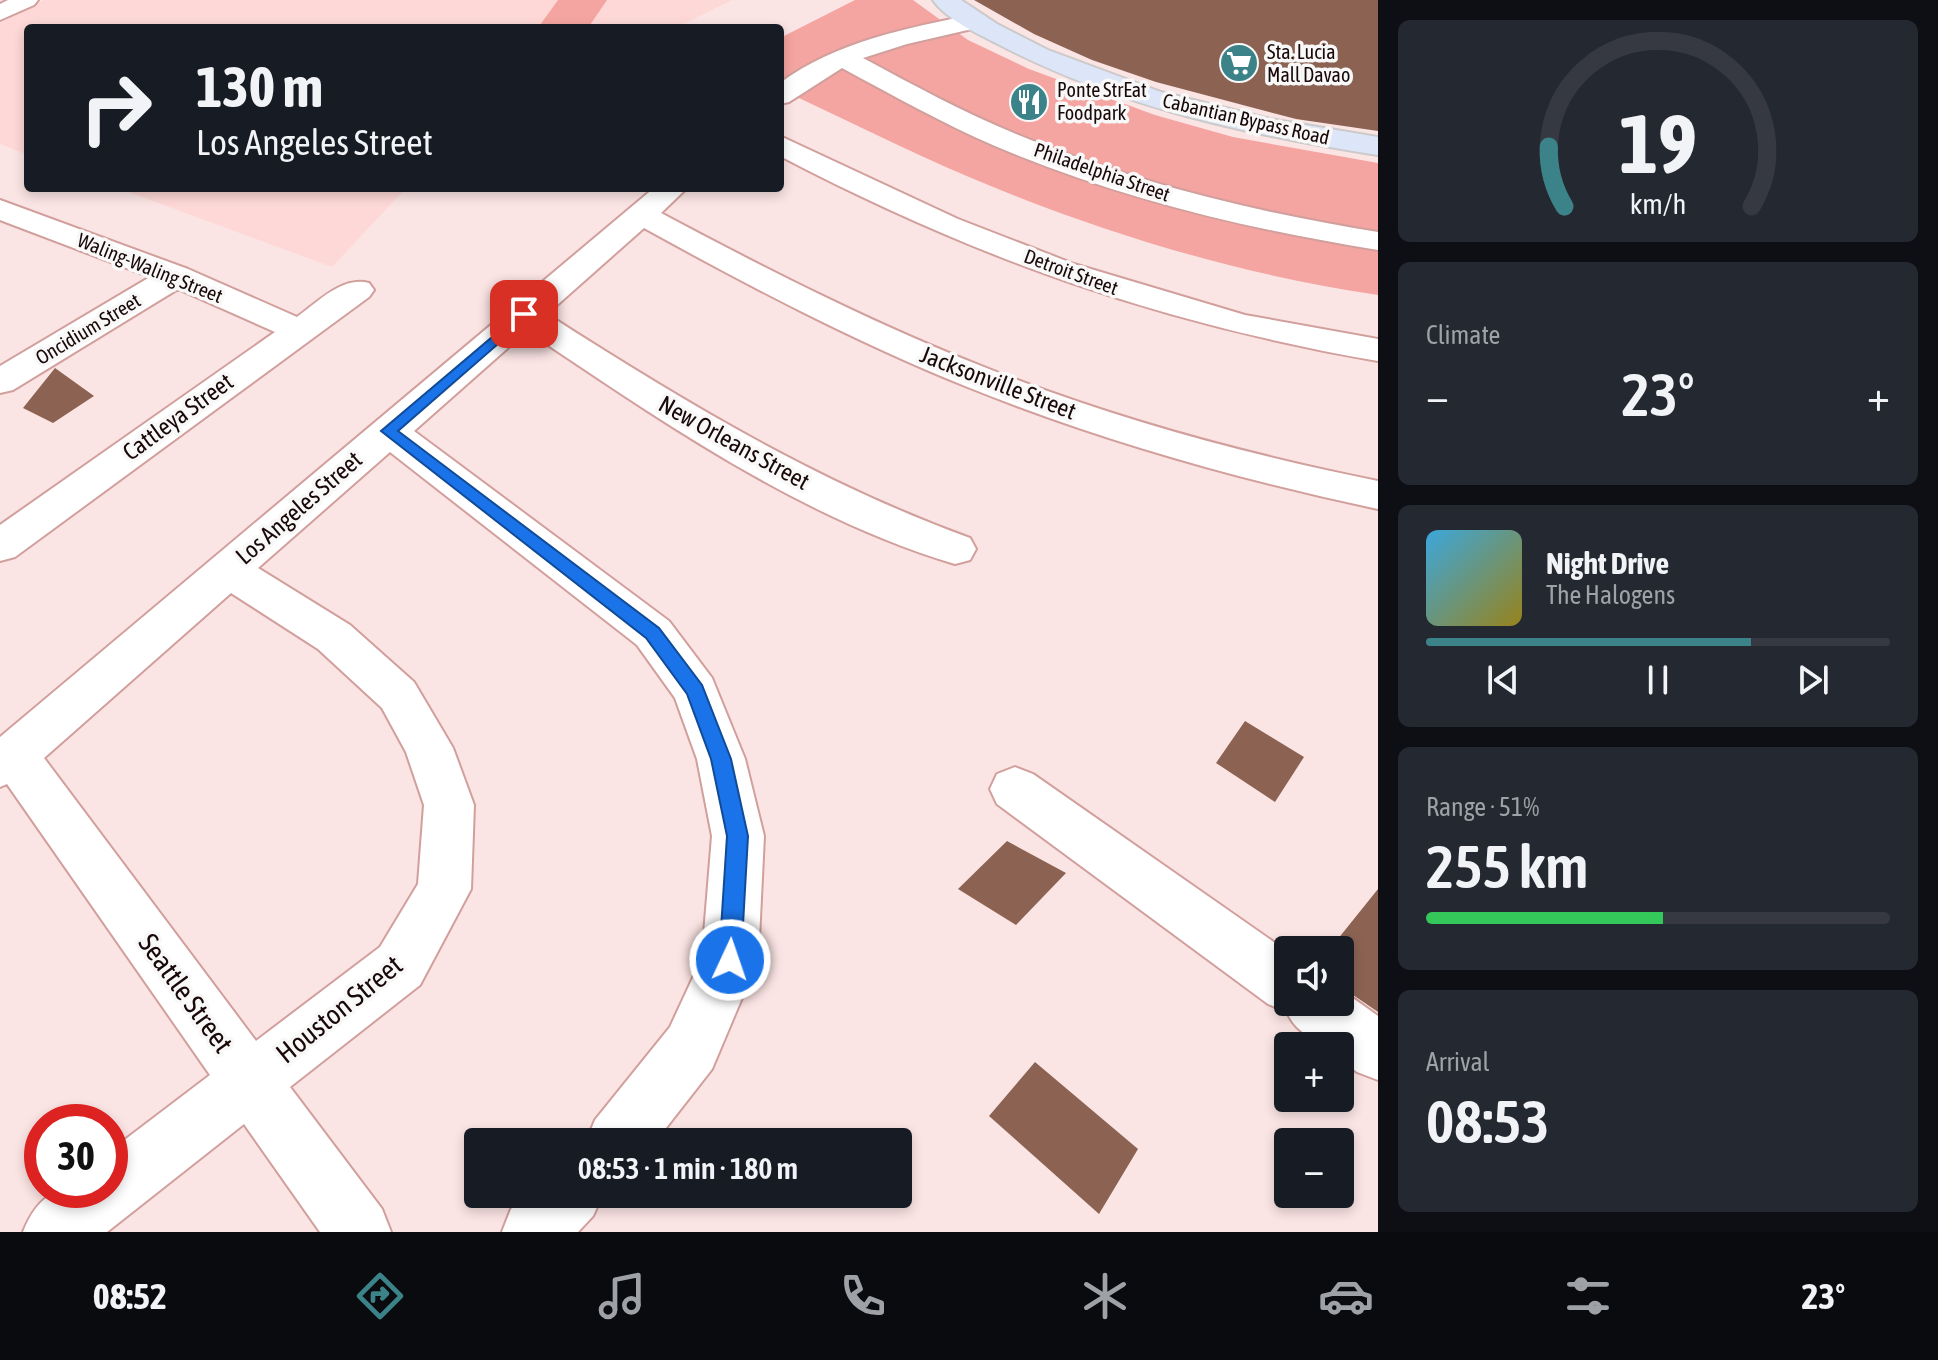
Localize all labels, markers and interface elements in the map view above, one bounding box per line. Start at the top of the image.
place label: Sta. Lucia Mall Davao [1267,40,1350,86]
supermarket icon: Sta. Lucia Mall Davao [1218,42,1260,84]
text: 130 m [196,55,323,119]
icon: right [64,56,168,160]
place label: Ponte StrEat Foodpark [1057,78,1147,124]
restaurant icon: Ponte StrEat Foodpark [1008,81,1050,123]
street label: Cabantian Bypass Road [1160,88,1332,149]
text: 19 [1619,95,1697,191]
text: Los Angeles Street [196,121,433,163]
street label: Philadelphia Street [1031,137,1173,206]
text: km/h [1630,187,1686,220]
street label: Waling-Waling Street [74,228,226,307]
street label: Detroit Street [1021,244,1122,299]
pin [490,280,558,348]
street label: Oncidium Street [31,288,145,369]
icon: arrive [502,292,546,336]
text: Climate [1426,320,1500,350]
street label: Jacksonville Street [917,340,1080,425]
text: 23° [1622,360,1694,429]
street label: Cattleya Street [117,368,238,466]
text: − [1426,370,1449,420]
text: + [1867,370,1890,420]
street label: New Orleans Street [654,390,814,495]
street label: Los Angeles Street [230,446,367,570]
text: Night Drive [1546,546,1669,580]
text: The Halogens [1546,580,1675,610]
icon: previous [1481,658,1525,702]
icon: pause [1636,658,1680,702]
icon: next [1791,658,1835,702]
text: Range · 51% [1426,792,1539,822]
text: 255 km [1426,832,1588,901]
position arrow [688,918,772,1002]
street label: Seattle Street [132,927,240,1059]
map controls [1274,936,1354,1208]
button: sound [1274,936,1354,1016]
street label: Houston Street [270,949,408,1069]
button: + [1274,1032,1354,1112]
text: Arrival [1426,1047,1490,1077]
text: 08:53 [1426,1087,1549,1156]
speed limit sign: 30 [24,1104,128,1208]
button: − [1274,1128,1354,1208]
text: 08:53 · 1 min · 180 m [578,1151,798,1185]
icon: directions [352,1268,408,1324]
icon: music [594,1268,650,1324]
icon: phone [835,1268,891,1324]
icon: climate [1077,1268,1133,1324]
icon: car [1318,1268,1374,1324]
icon: filters [1560,1268,1616,1324]
text: 08:52 [93,1275,167,1317]
text: 23° [1801,1275,1845,1317]

